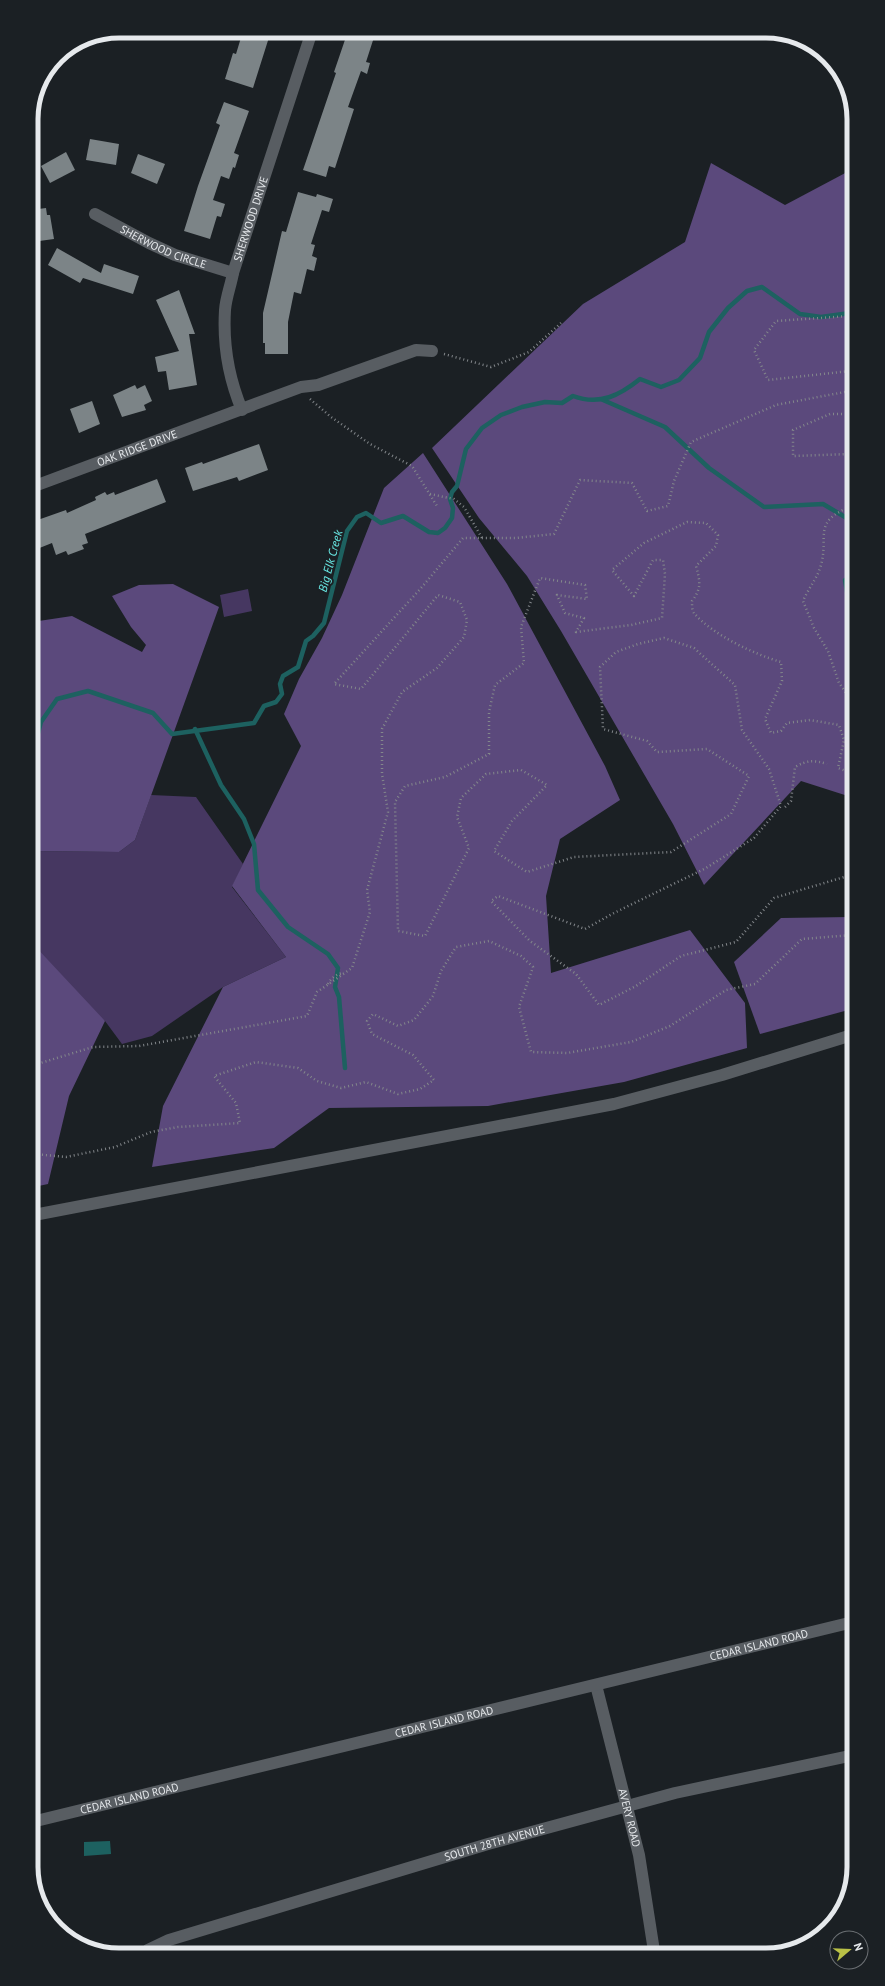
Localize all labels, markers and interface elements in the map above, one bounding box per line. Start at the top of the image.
street label: SHERWOOD DRIVE [230,175,271,263]
street label: SHERWOOD CIRCLE [118,222,208,271]
street label: OAK RIDGE DRIVE [95,427,179,469]
water label: Big Elk Creek [315,528,346,594]
street label: CEDAR ISLAND ROAD [708,1626,809,1664]
street label: CEDAR ISLAND ROAD [393,1703,495,1740]
street label: CEDAR ISLAND ROAD [79,1780,180,1817]
street label: AVERY ROAD [615,1787,644,1849]
street label: SOUTH 28TH AVENUE [443,1822,546,1864]
north arrow [829,1930,869,1970]
text: N [851,1941,866,1952]

